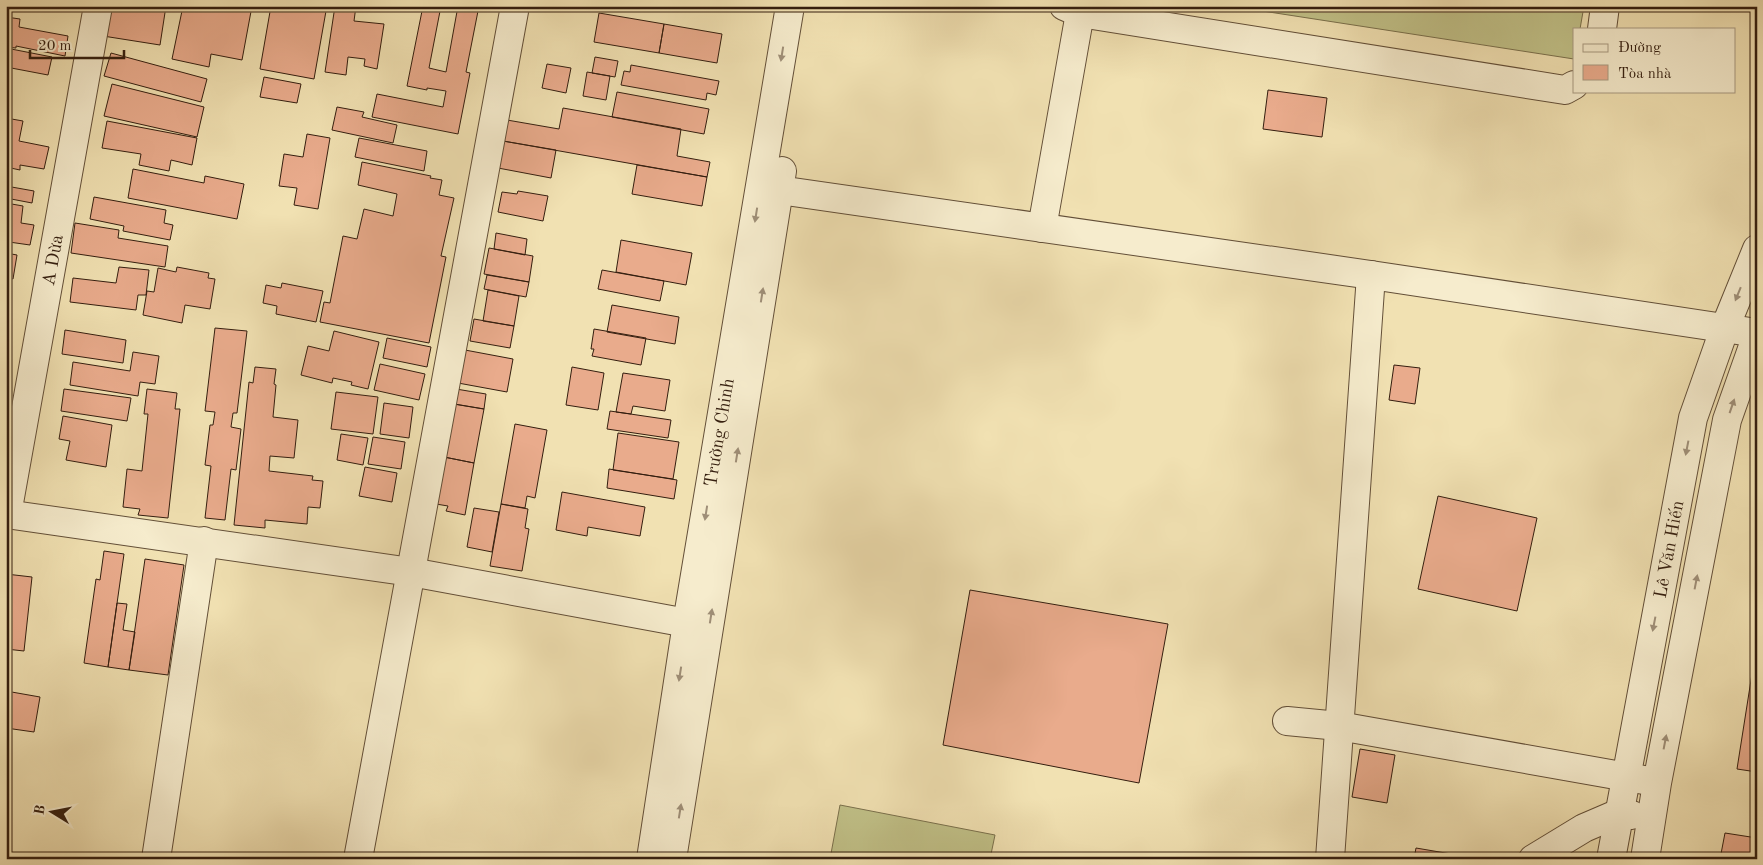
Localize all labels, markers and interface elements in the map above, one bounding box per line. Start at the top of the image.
scale bar [30,28,124,60]
legend [1573,28,1736,92]
text: 20 m [38,39,72,54]
text: Đường [1618,41,1661,56]
one-way arrow [777,47,785,63]
text: Tòa nhà [1618,67,1672,82]
one-way arrow [751,207,759,223]
street label: A Dừa [40,233,67,287]
one-way arrow [759,286,767,302]
one-way arrow [1734,287,1742,301]
street label: Trường Chinh [702,377,738,488]
one-way arrow [1728,398,1736,413]
one-way arrow [1683,440,1691,456]
one-way arrow [733,447,741,463]
street label: Lê Văn Hiến [1652,499,1688,600]
one-way arrow [701,505,709,521]
one-way arrow [1692,575,1700,590]
one-way arrow [707,607,715,623]
one-way arrow [1650,617,1658,632]
one-way arrow [675,666,683,682]
one-way arrow [1662,733,1670,749]
north arrow [28,788,78,838]
one-way arrow [676,802,684,818]
text: B [32,804,48,816]

